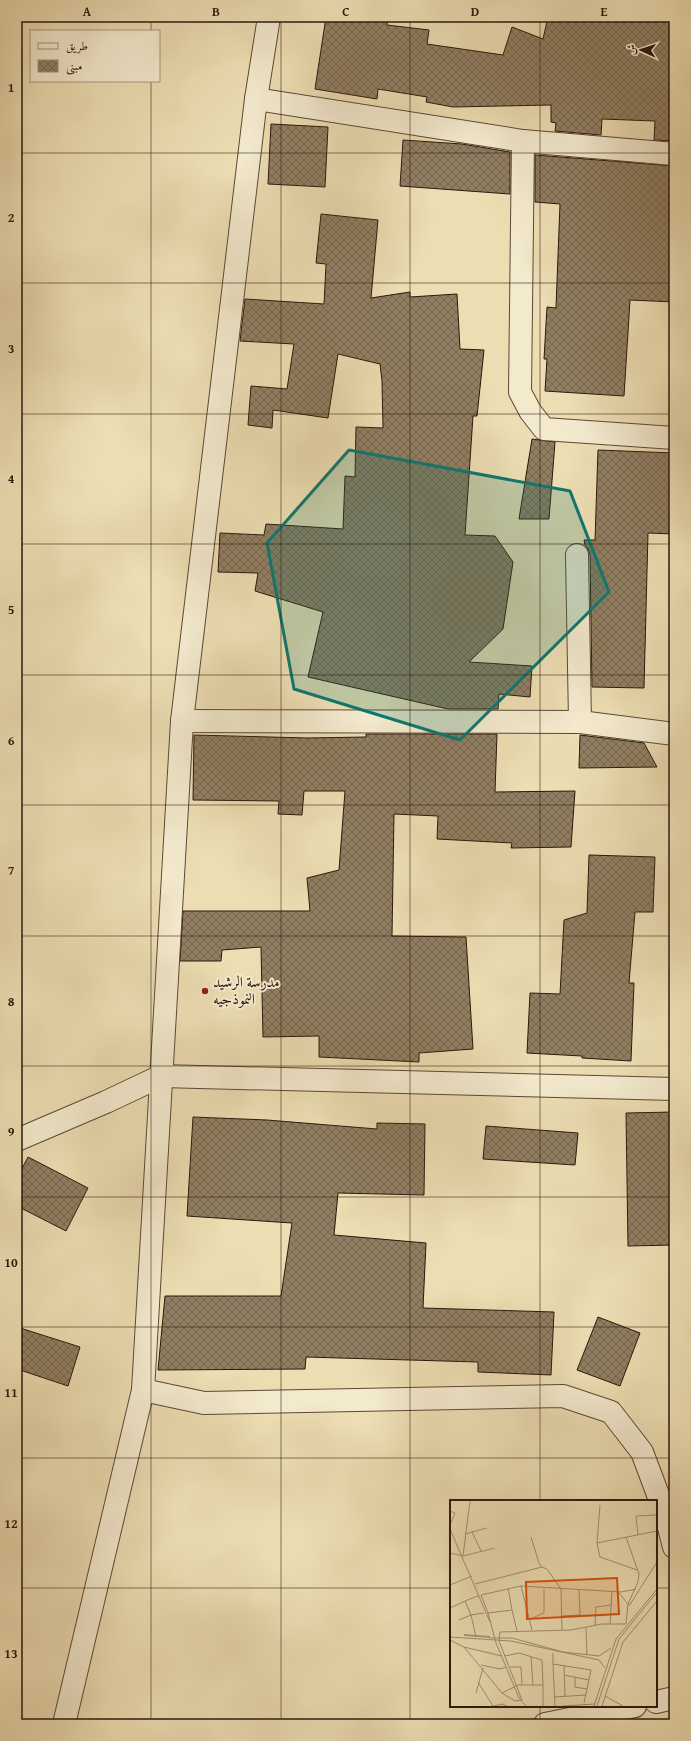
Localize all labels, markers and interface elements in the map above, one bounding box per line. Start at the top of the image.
text: A [83,2,92,21]
text: B [212,2,220,21]
text: C [342,2,350,21]
text: D [471,2,479,21]
text: E [601,2,608,21]
legend [30,30,160,82]
north arrow [621,30,661,70]
text: طريق [66,37,88,54]
text: ش [623,44,639,55]
text: مبنى [66,57,82,75]
text: 1 [8,78,14,97]
text: 2 [8,208,15,227]
text: 3 [8,339,14,358]
text: 4 [8,469,15,488]
text: 5 [8,600,15,619]
text: 6 [8,731,15,750]
text: 7 [8,861,15,880]
place label: مدرسة الرشيد النموذجيه [213,971,280,1009]
marker: مدرسة الرشيد النموذجيه [200,986,210,996]
text: 8 [8,992,15,1011]
text: 9 [8,1122,15,1141]
text: 10 [4,1253,18,1272]
text: 11 [4,1383,18,1402]
inset map [450,1500,657,1707]
text: 12 [4,1514,18,1533]
text: 13 [4,1644,18,1663]

